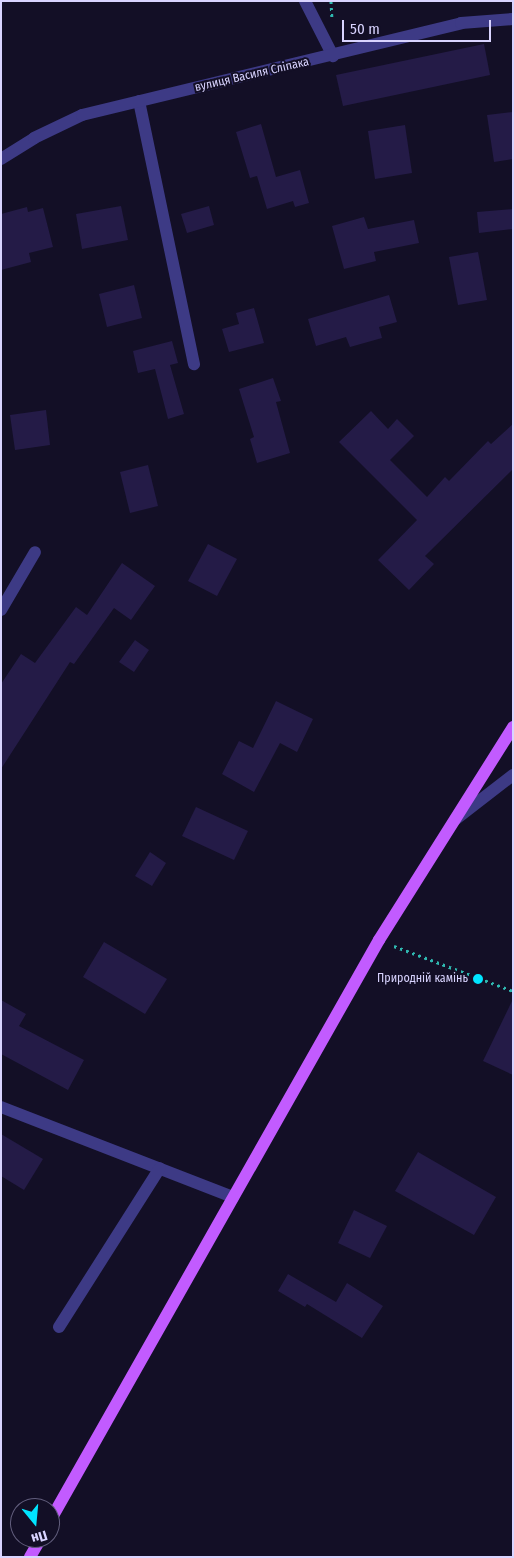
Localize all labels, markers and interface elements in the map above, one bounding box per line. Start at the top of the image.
scale bar [344,10,493,42]
text: 50 m [350,20,380,38]
street label: вулиця Василя Сліпака [194,55,310,95]
place label: Природній камінь [377,972,468,986]
marker: Природній камінь [472,973,484,985]
north arrow [10,1498,60,1548]
text: Пн [29,1526,49,1547]

